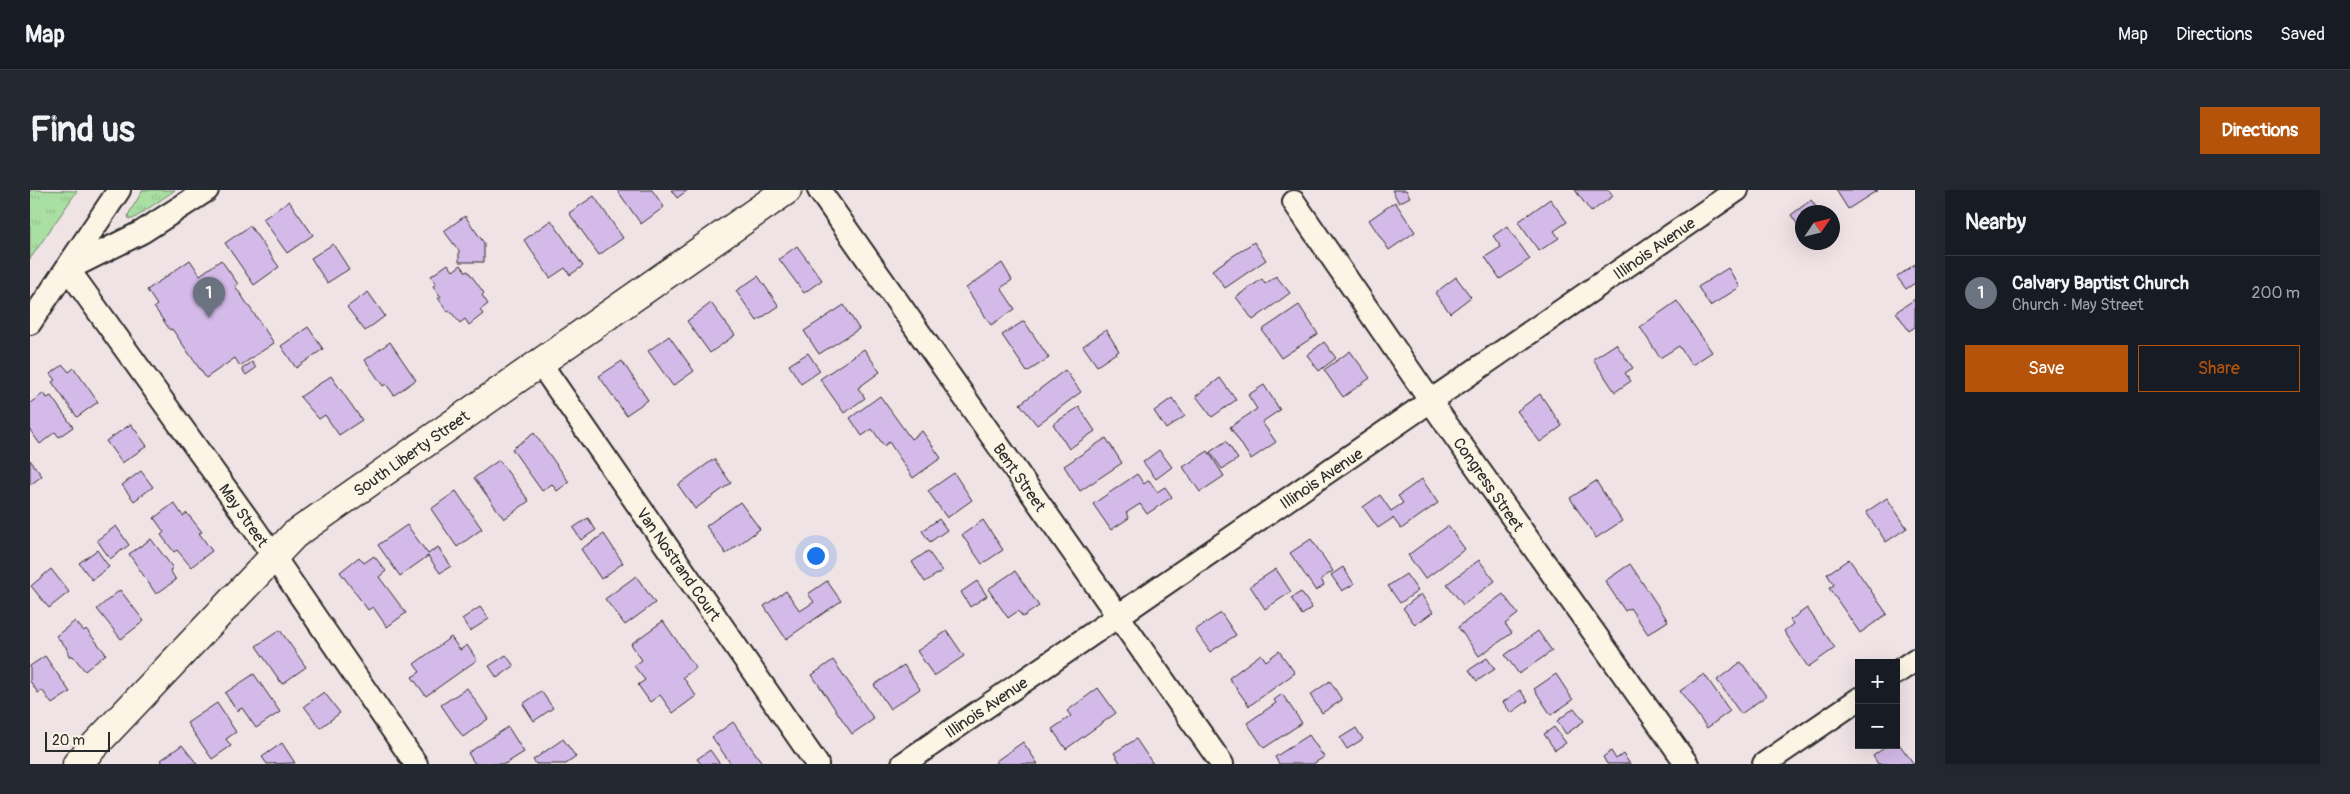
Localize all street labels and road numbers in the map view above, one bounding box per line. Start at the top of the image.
street label: Illinois Avenue [1610,213,1699,284]
street label: South Liberty Street [350,406,474,501]
street label: Congress Street [1448,434,1528,536]
street label: Bent Street [988,440,1050,516]
street label: Illinois Avenue [1276,444,1367,514]
street label: May Street [214,480,273,552]
street label: Van Nostrand Court [632,504,725,626]
street label: Illinois Avenue [941,673,1032,743]

